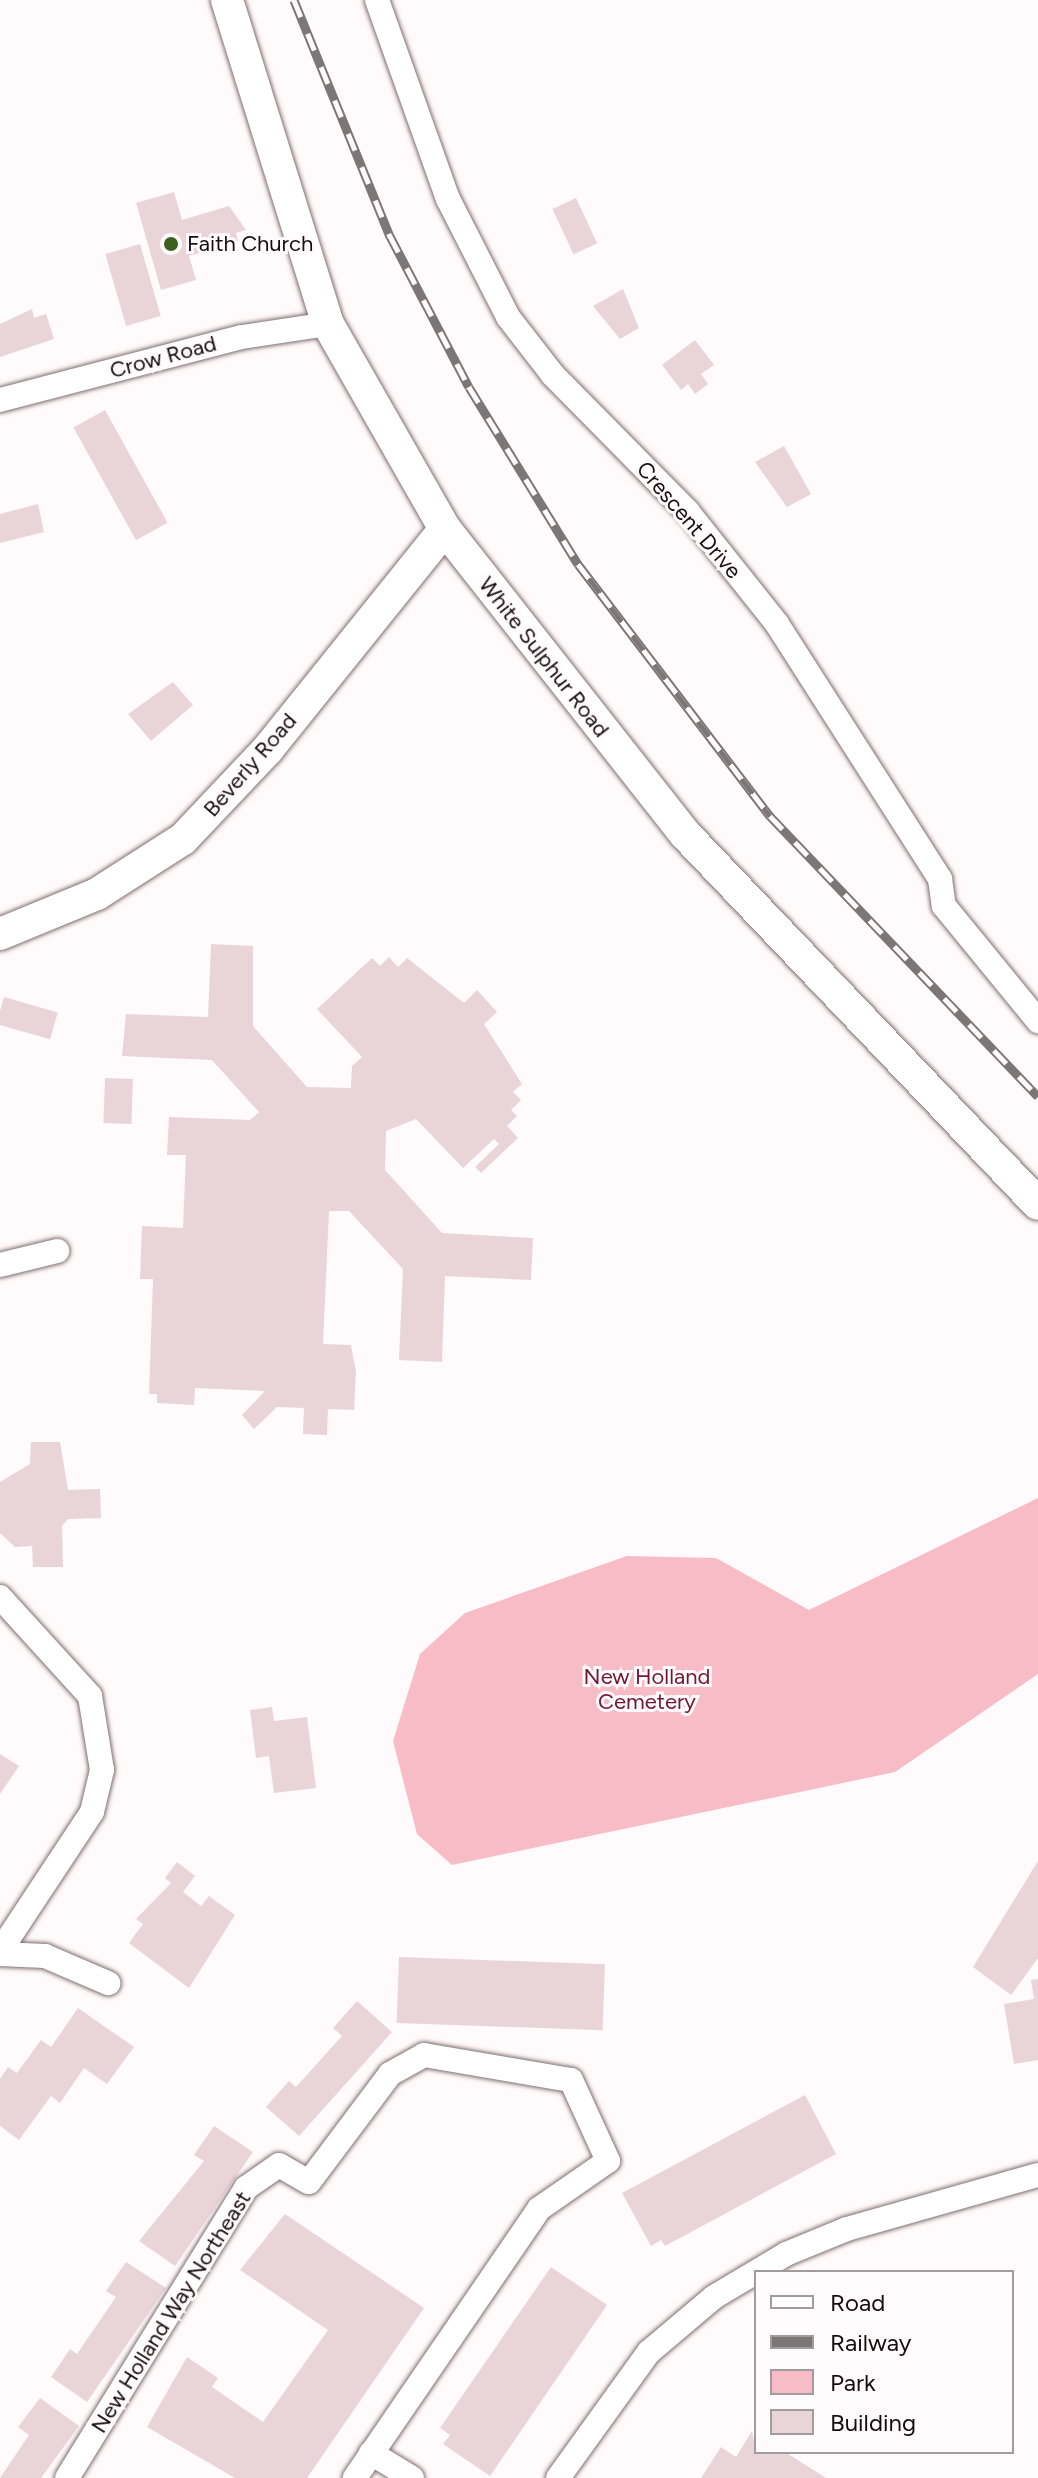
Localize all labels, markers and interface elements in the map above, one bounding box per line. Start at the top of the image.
place label: Faith Church [187,231,313,257]
marker: Faith Church [162,235,180,253]
street label: Crow Road [107,330,219,384]
street label: Crescent Drive [631,456,747,584]
street label: White Sulphur Road [473,572,615,742]
street label: Beverly Road [198,708,302,822]
park label: New Holland Cemetery [584,1663,710,1714]
street label: New Holland Way Northeast [86,2186,256,2438]
legend [754,2270,1014,2454]
text: Road [830,2288,885,2317]
text: Railway [830,2328,911,2357]
text: Park [830,2368,876,2397]
text: Building [830,2408,916,2437]

